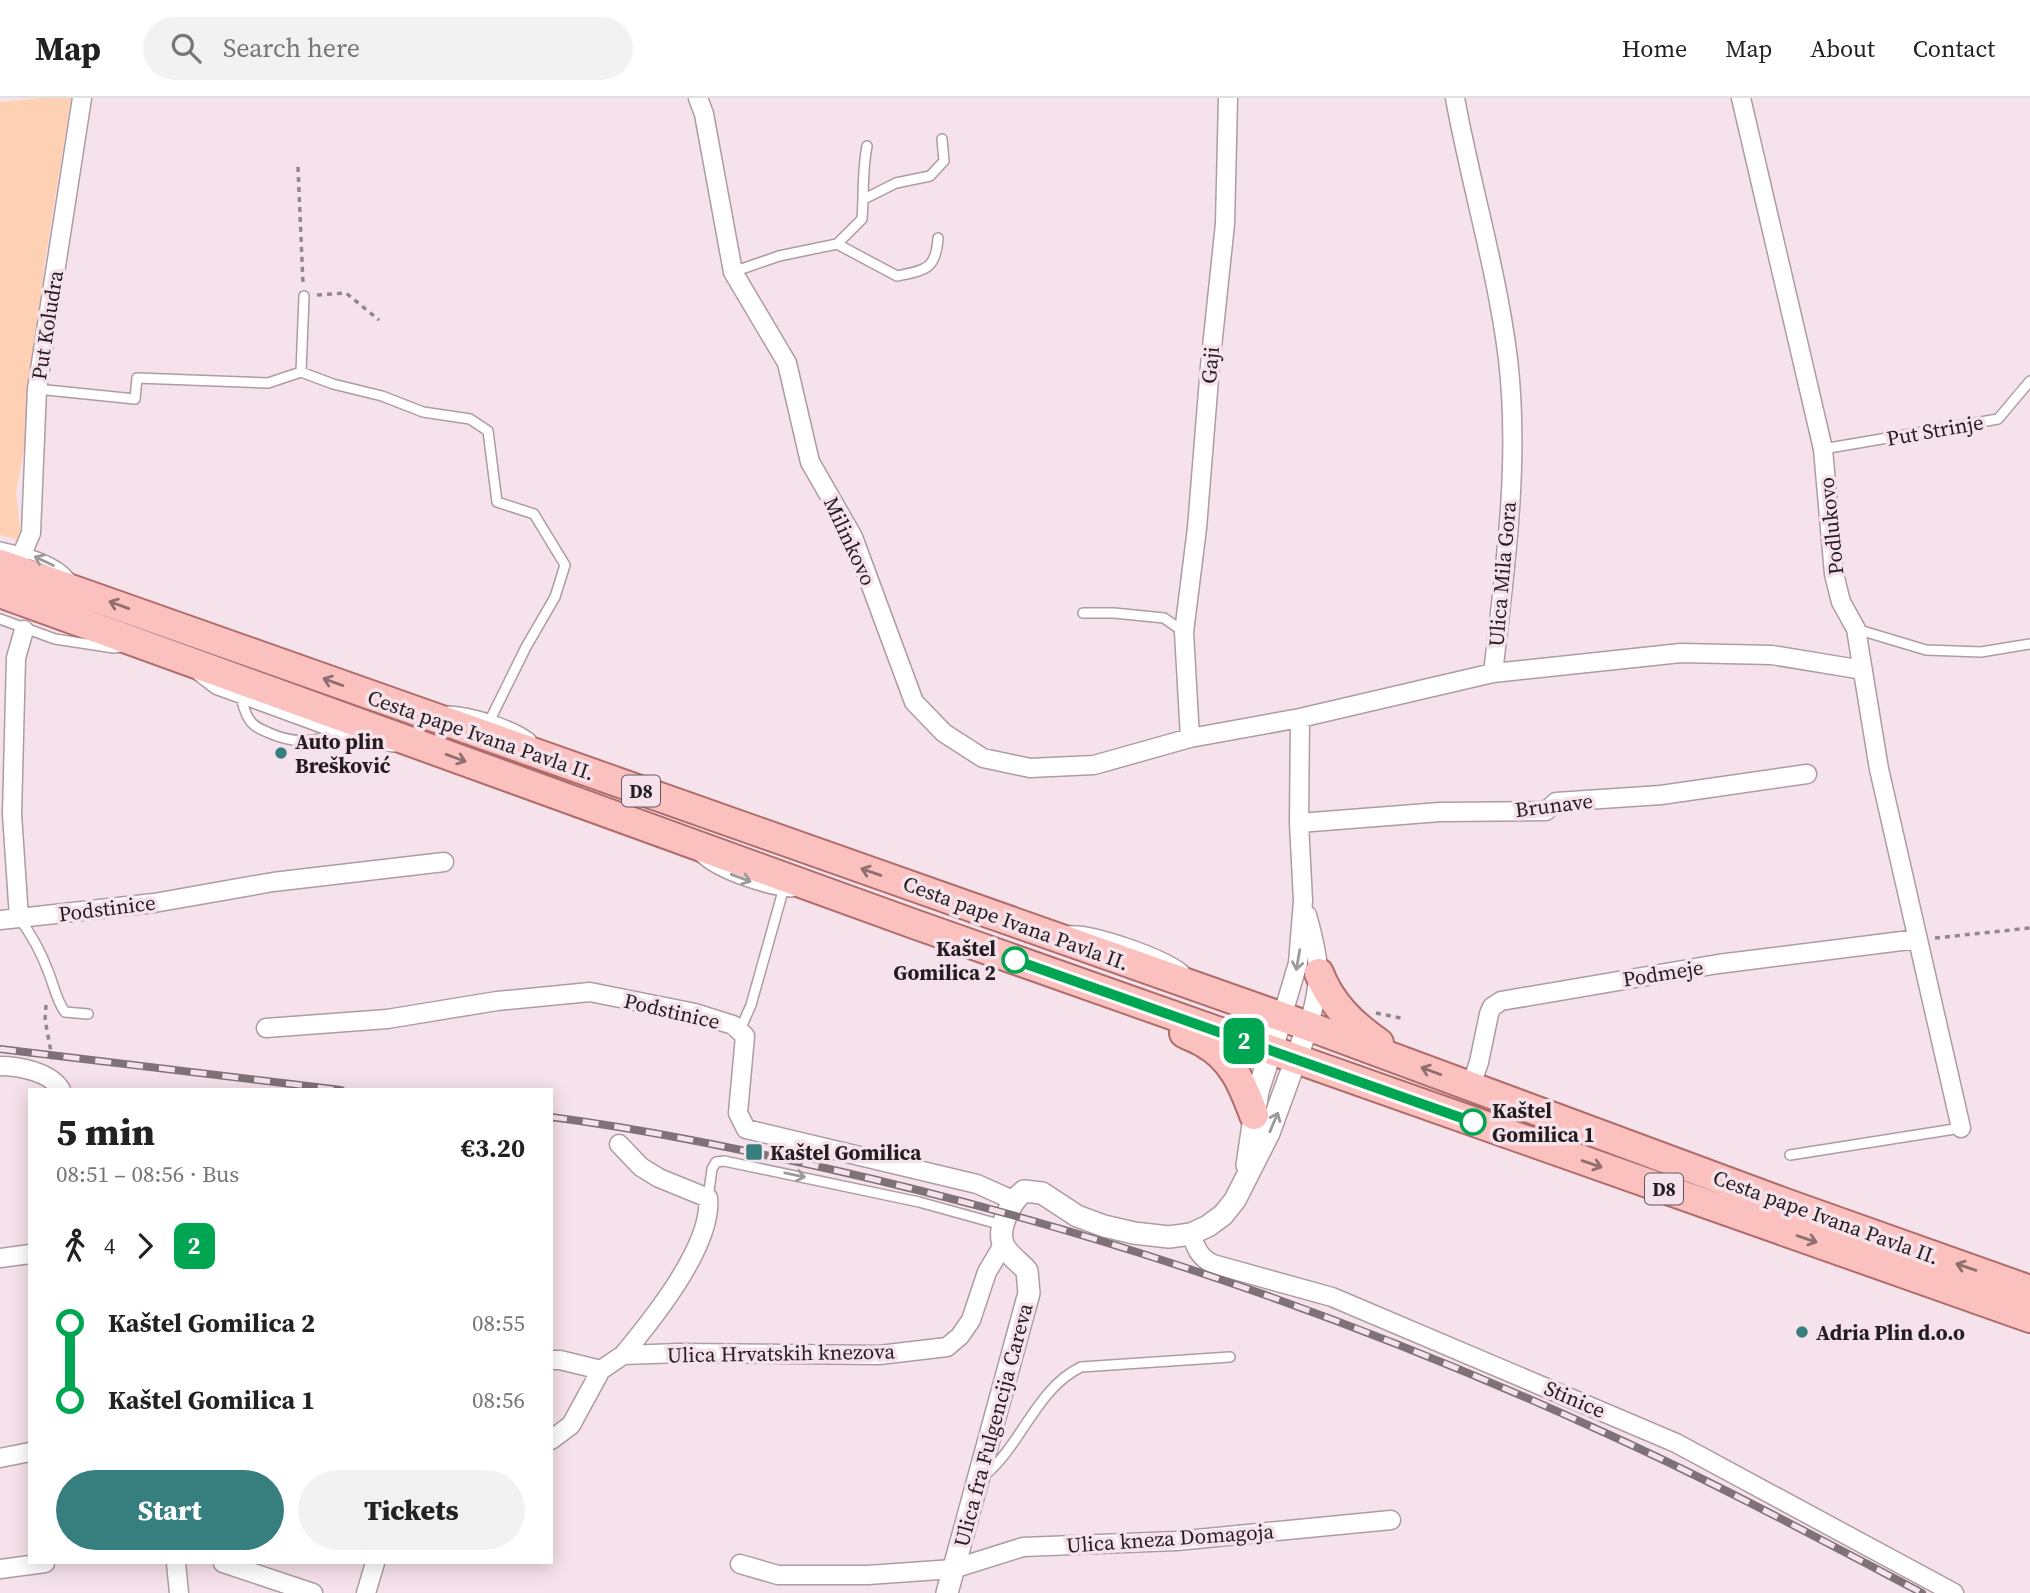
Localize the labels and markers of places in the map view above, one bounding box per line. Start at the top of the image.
place label: Auto plin Brešković [295,727,391,780]
marker: Auto plin Brešković [273,745,289,761]
place label: Kaštel Gomilica 2 [893,934,996,987]
marker: Kaštel Gomilica 2 [1002,947,1028,973]
place label: Kaštel Gomilica 1 [1492,1096,1595,1149]
marker: Kaštel Gomilica 1 [1460,1109,1486,1135]
place label: Kaštel Gomilica [770,1138,922,1167]
marker: Kaštel Gomilica [744,1142,764,1162]
place label: Adria Plin d.o.o [1816,1318,1965,1347]
marker: Adria Plin d.o.o [1794,1324,1810,1340]

